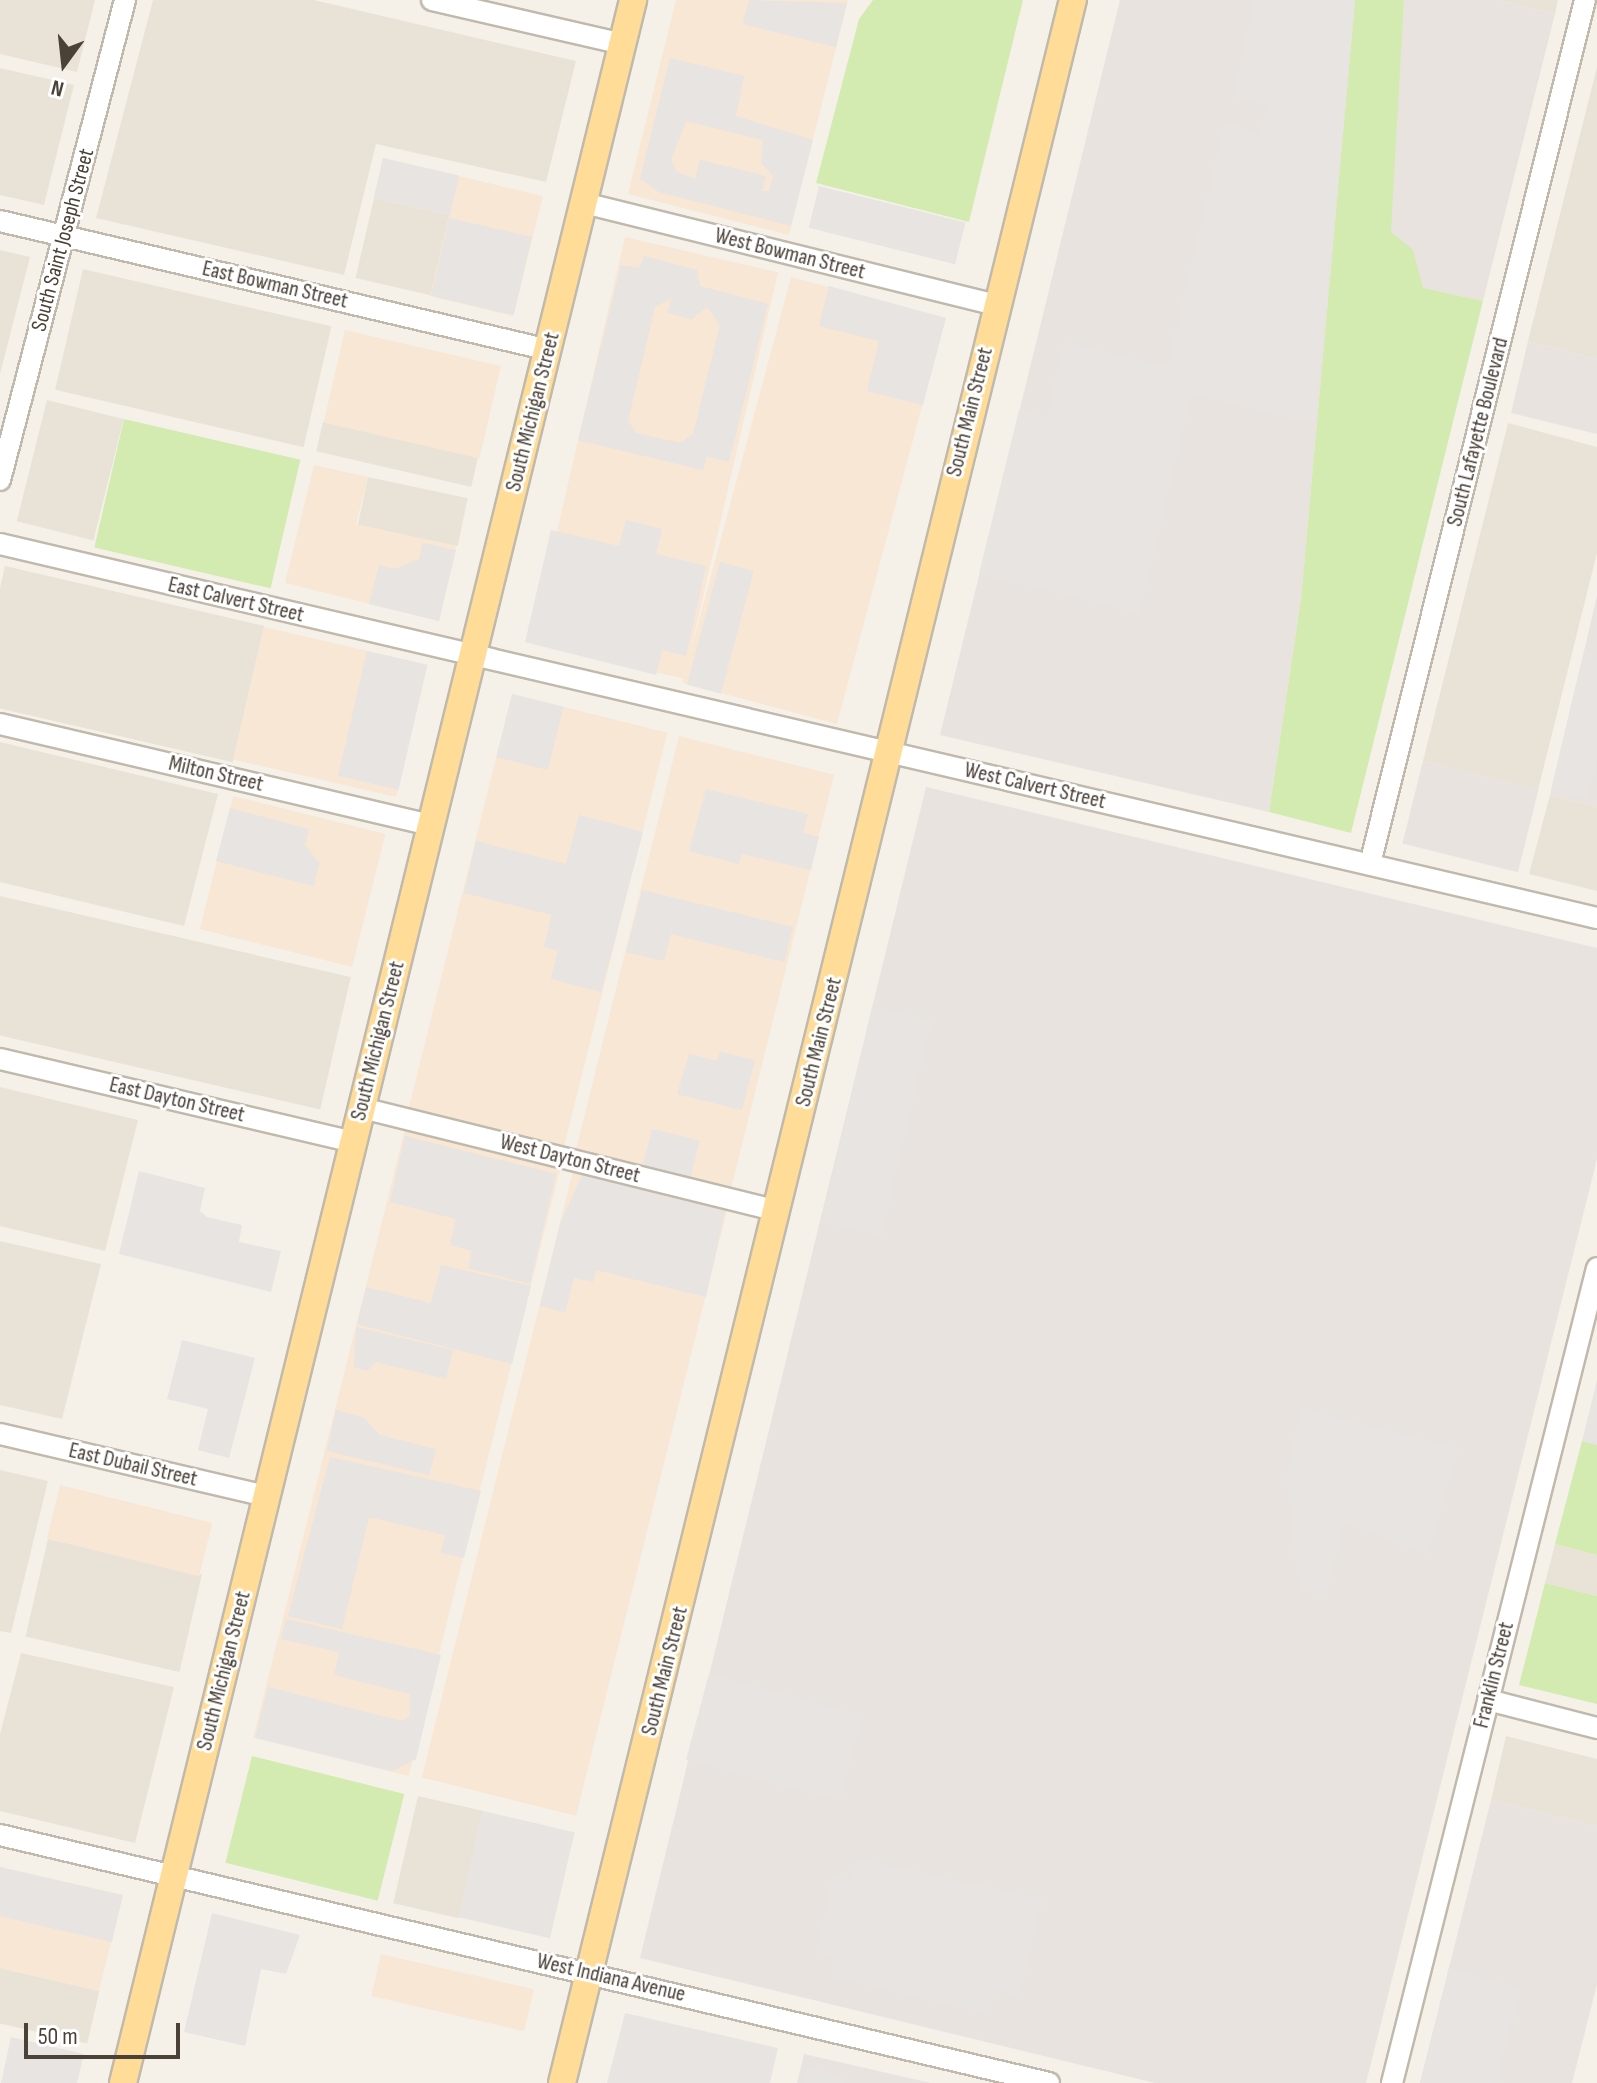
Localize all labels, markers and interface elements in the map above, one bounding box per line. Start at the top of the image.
north arrow [24,24,104,104]
text: N [48,73,67,102]
street label: South Saint Joseph Street [26,146,100,334]
street label: West Bowman Street [712,223,868,285]
street label: East Bowman Street [200,255,350,315]
street label: South Michigan Street [500,330,566,494]
street label: South Lafayette Boulevard [1442,335,1514,529]
street label: South Main Street [941,345,999,479]
street label: East Calvert Street [166,572,306,628]
street label: Milton Street [166,750,266,798]
street label: West Calvert Street [962,757,1108,815]
street label: South Michigan Street [345,959,411,1123]
street label: South Main Street [790,975,848,1109]
street label: East Dayton Street [107,1072,247,1128]
street label: West Dayton Street [497,1129,643,1189]
street label: East Dubail Street [66,1437,200,1493]
street label: South Michigan Street [191,1589,257,1753]
street label: South Main Street [636,1604,694,1738]
street label: Franklin Street [1468,1619,1520,1731]
street label: West Indiana Avenue [534,1948,688,2008]
scale bar [28,2007,184,2057]
text: 50 m [38,2022,78,2051]

